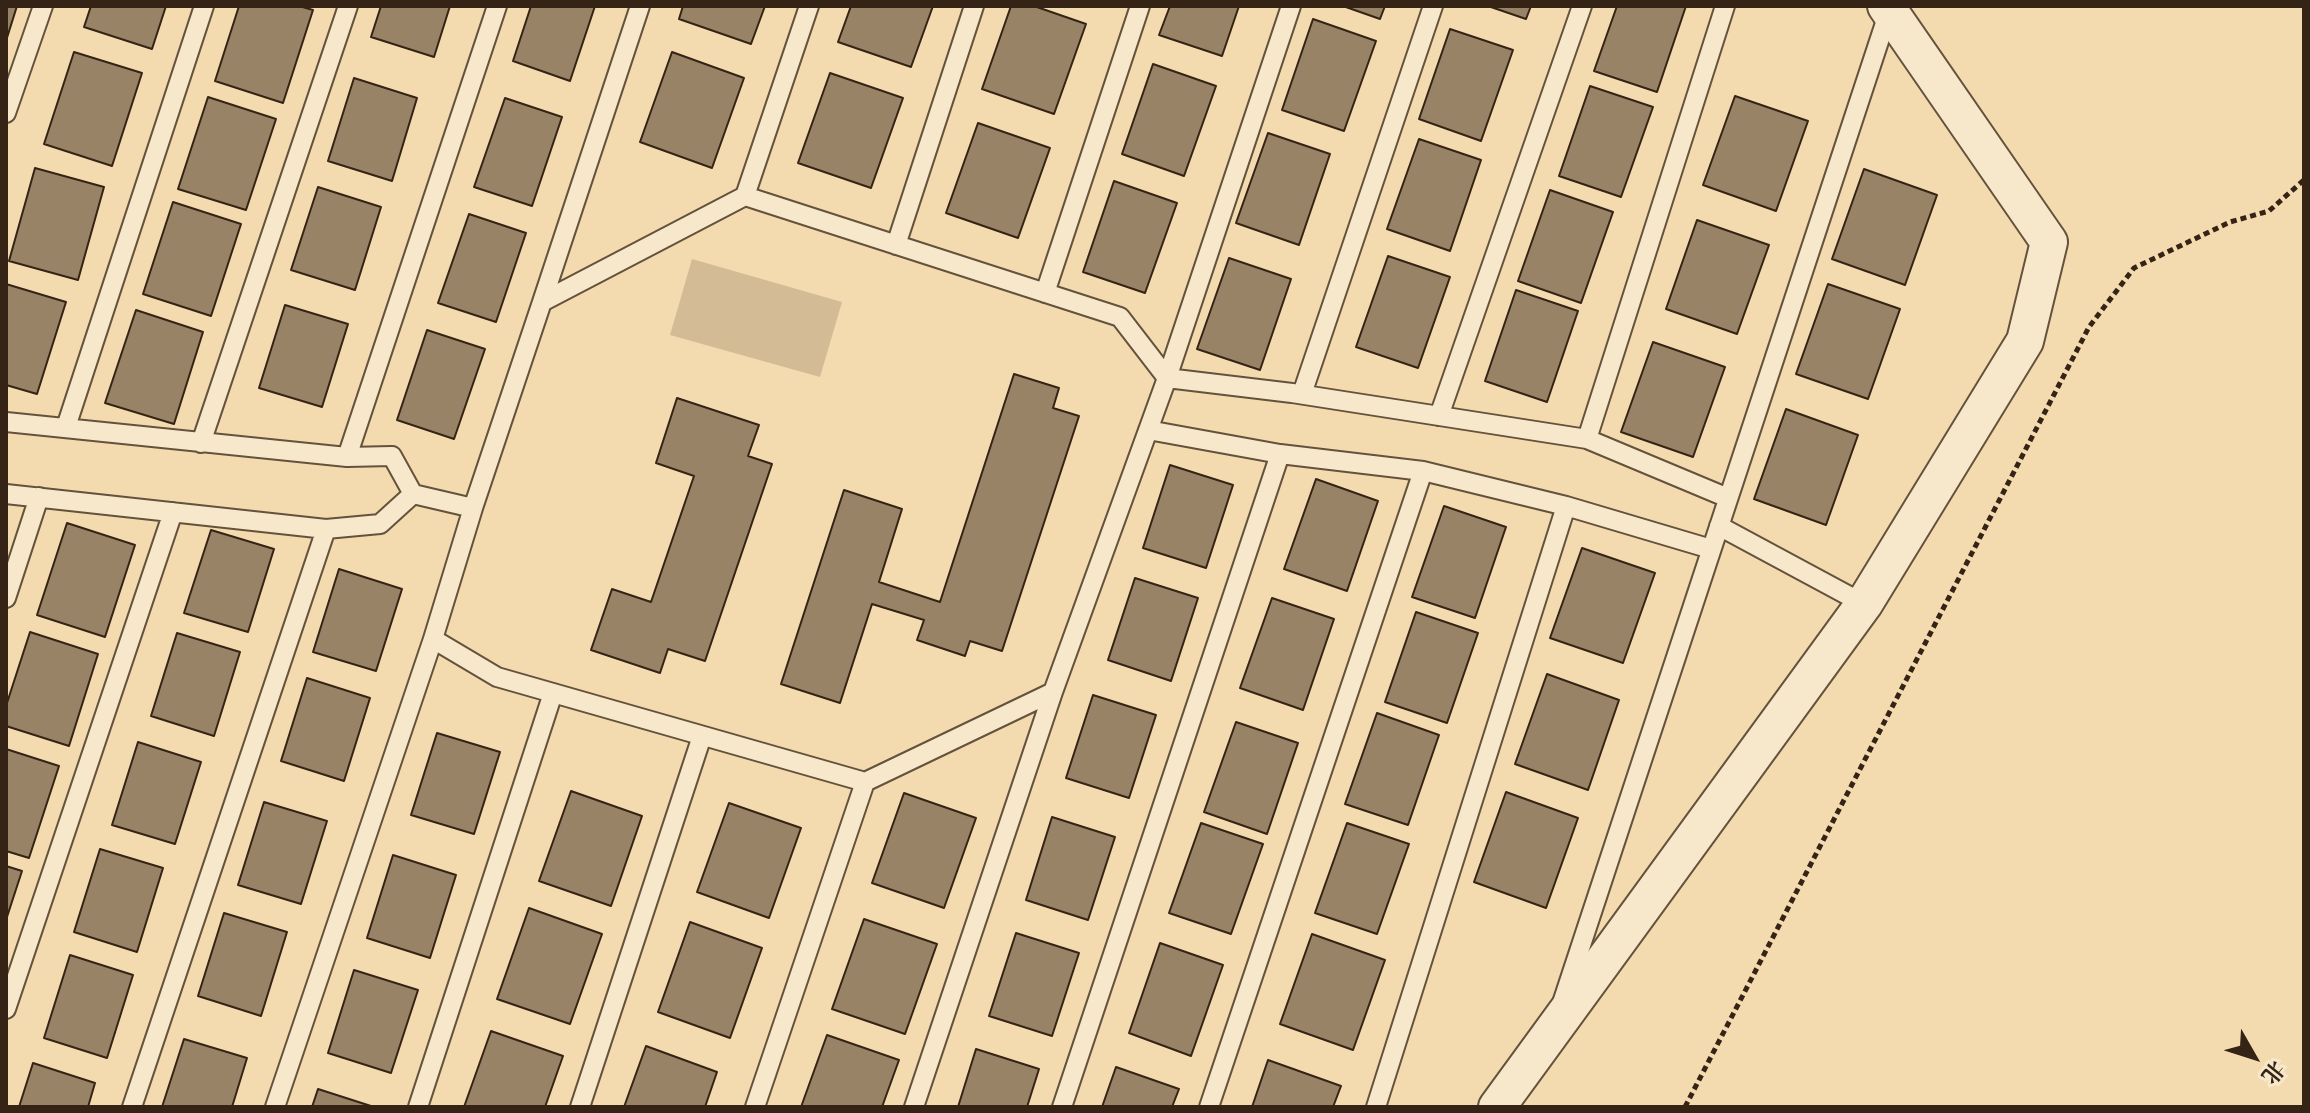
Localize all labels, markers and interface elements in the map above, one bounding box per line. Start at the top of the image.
north arrow [2214,1017,2294,1097]
text: 北 [2254,1054,2291,1090]

